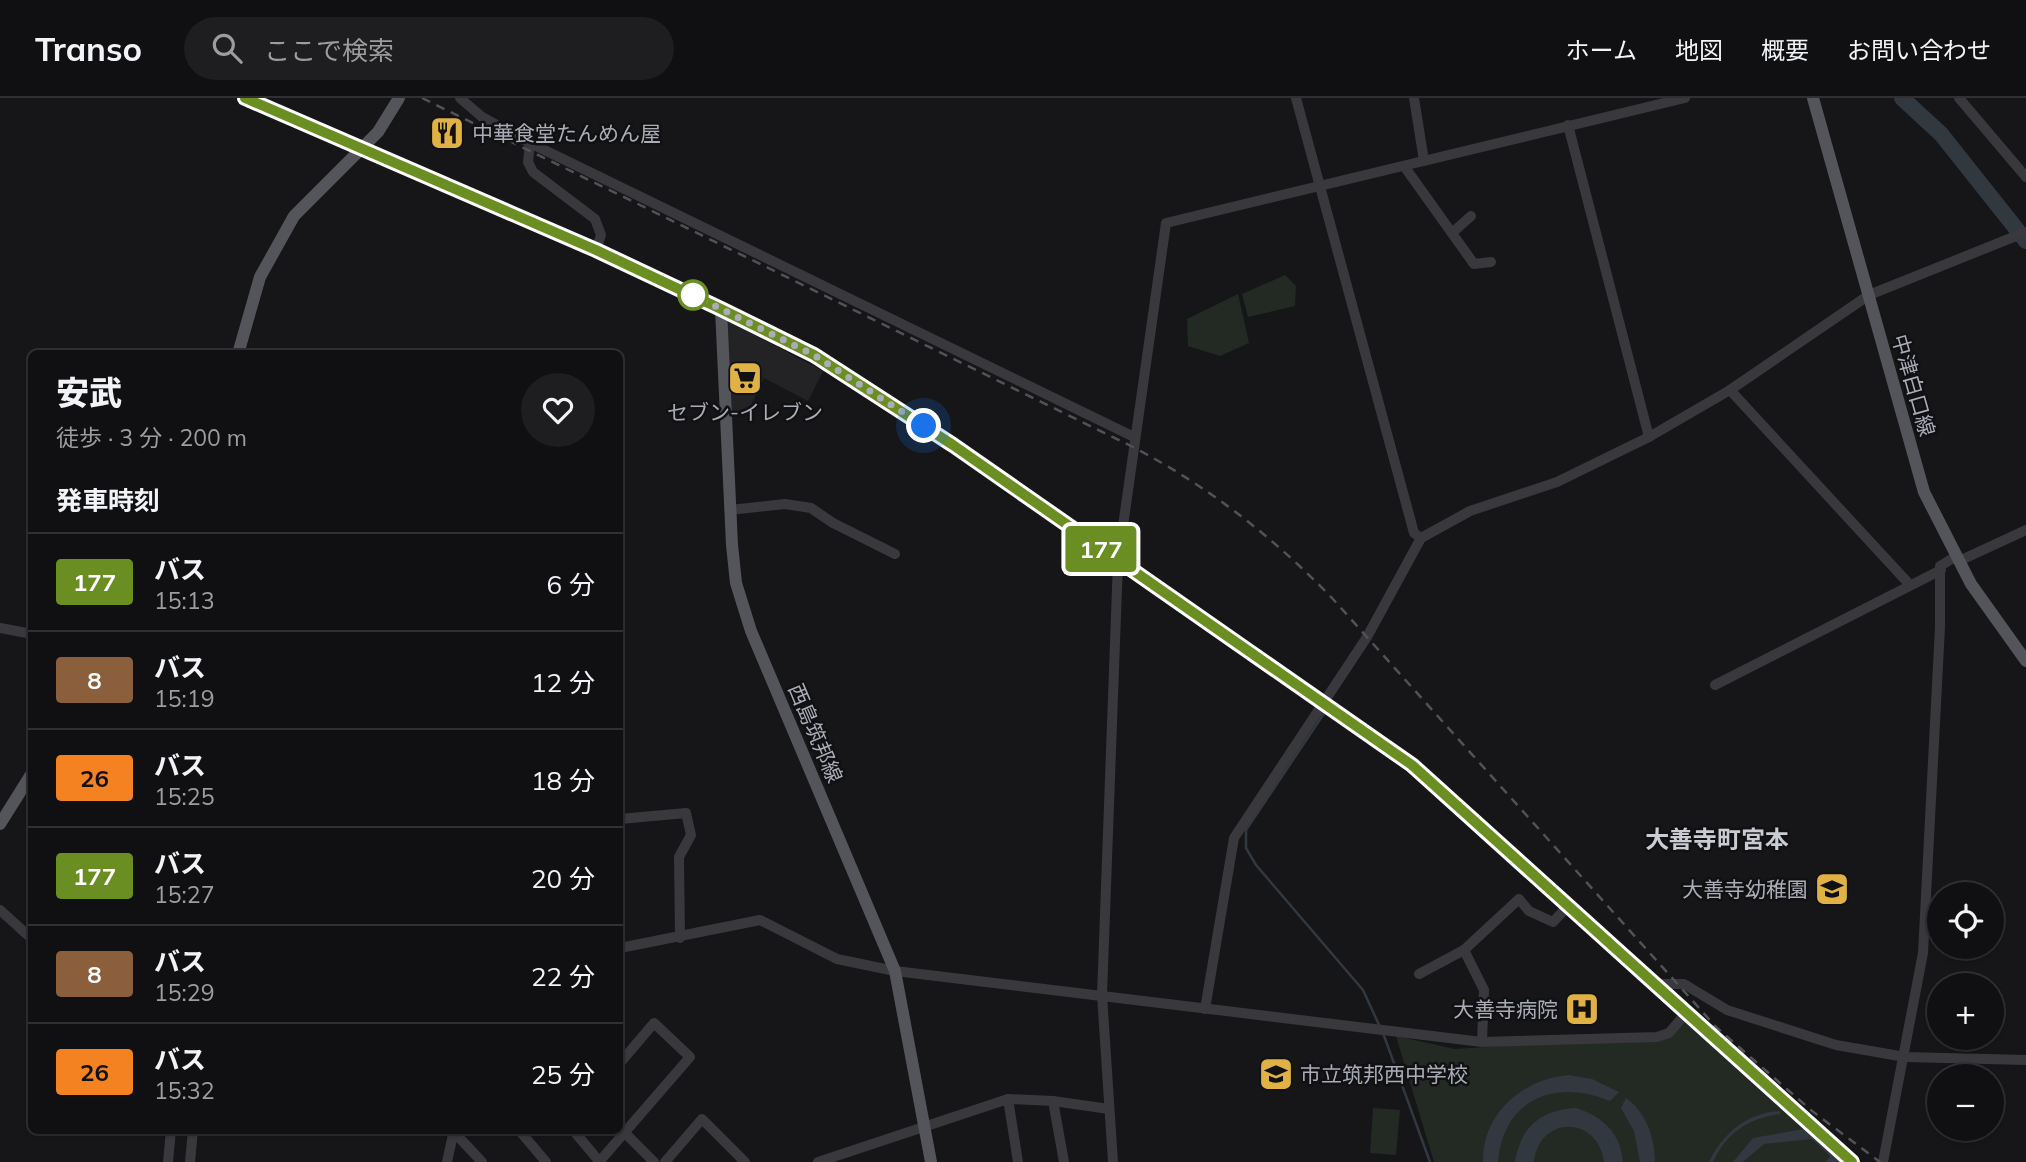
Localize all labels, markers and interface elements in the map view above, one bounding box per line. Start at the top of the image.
search box [184,17,674,80]
text: Transo [35,28,142,69]
icon: search [208,29,246,67]
text: ここで検索 [264,34,394,67]
text: ホーム [1566,35,1637,65]
text: 地図 [1675,35,1723,65]
text: 概要 [1761,35,1809,65]
text: お問い合わせ [1847,35,1991,65]
restaurant icon: 中華食堂たんめん屋 [428,114,466,152]
place label: 中華食堂たんめん屋 [472,120,661,146]
unlabelled marker [678,280,708,310]
street label: 中津白口線 [1887,331,1941,439]
supermarket icon: セブン-イレブン [726,359,764,397]
text: 安武 [56,372,122,413]
button: heart [521,373,595,447]
place label: セブン-イレブン [667,399,823,425]
your location [906,408,941,443]
text: 徒歩 · 3 分 · 200 m [56,423,247,452]
text: 発車時刻 [56,484,160,517]
line badge: 177 [1061,526,1141,572]
text: 177 [1079,534,1123,564]
text: バス [154,553,206,586]
text: 177 [73,567,116,597]
text: 6 分 [547,568,595,601]
text: 15:13 [154,586,214,615]
text: バス [154,651,206,684]
text: 8 [87,665,102,695]
text: 12 分 [531,666,595,699]
street label: 西島筑邦線 [784,680,848,786]
text: 15:19 [154,684,214,713]
text: バス [154,749,206,782]
text: 26 [80,763,109,793]
text: 18 分 [531,764,595,797]
text: 15:25 [154,782,214,811]
district label: 大善寺町宮本 [1645,824,1789,854]
text: バス [154,847,206,880]
text: 177 [73,861,116,891]
text: 20 分 [531,862,595,895]
school or university icon: 大善寺幼稚園 [1813,870,1851,908]
place label: 大善寺幼稚園 [1682,876,1808,902]
text: 15:27 [154,880,214,909]
map controls [1927,882,2004,1141]
button: locate [1927,882,2004,959]
text: バス [154,945,206,978]
text: 8 [87,959,102,989]
text: 22 分 [531,960,595,993]
button: + [1927,973,2004,1050]
text: 15:29 [154,978,214,1007]
hospital icon: 大善寺病院 [1563,990,1601,1028]
place label: 大善寺病院 [1453,996,1558,1022]
text: バス [154,1043,206,1076]
school or university icon: 市立筑邦西中学校 [1257,1055,1295,1093]
text: 26 [80,1057,109,1087]
text: 25 分 [531,1058,595,1091]
place label: 市立筑邦西中学校 [1300,1061,1468,1087]
button: − [1927,1064,2004,1141]
text: 15:32 [154,1076,214,1105]

